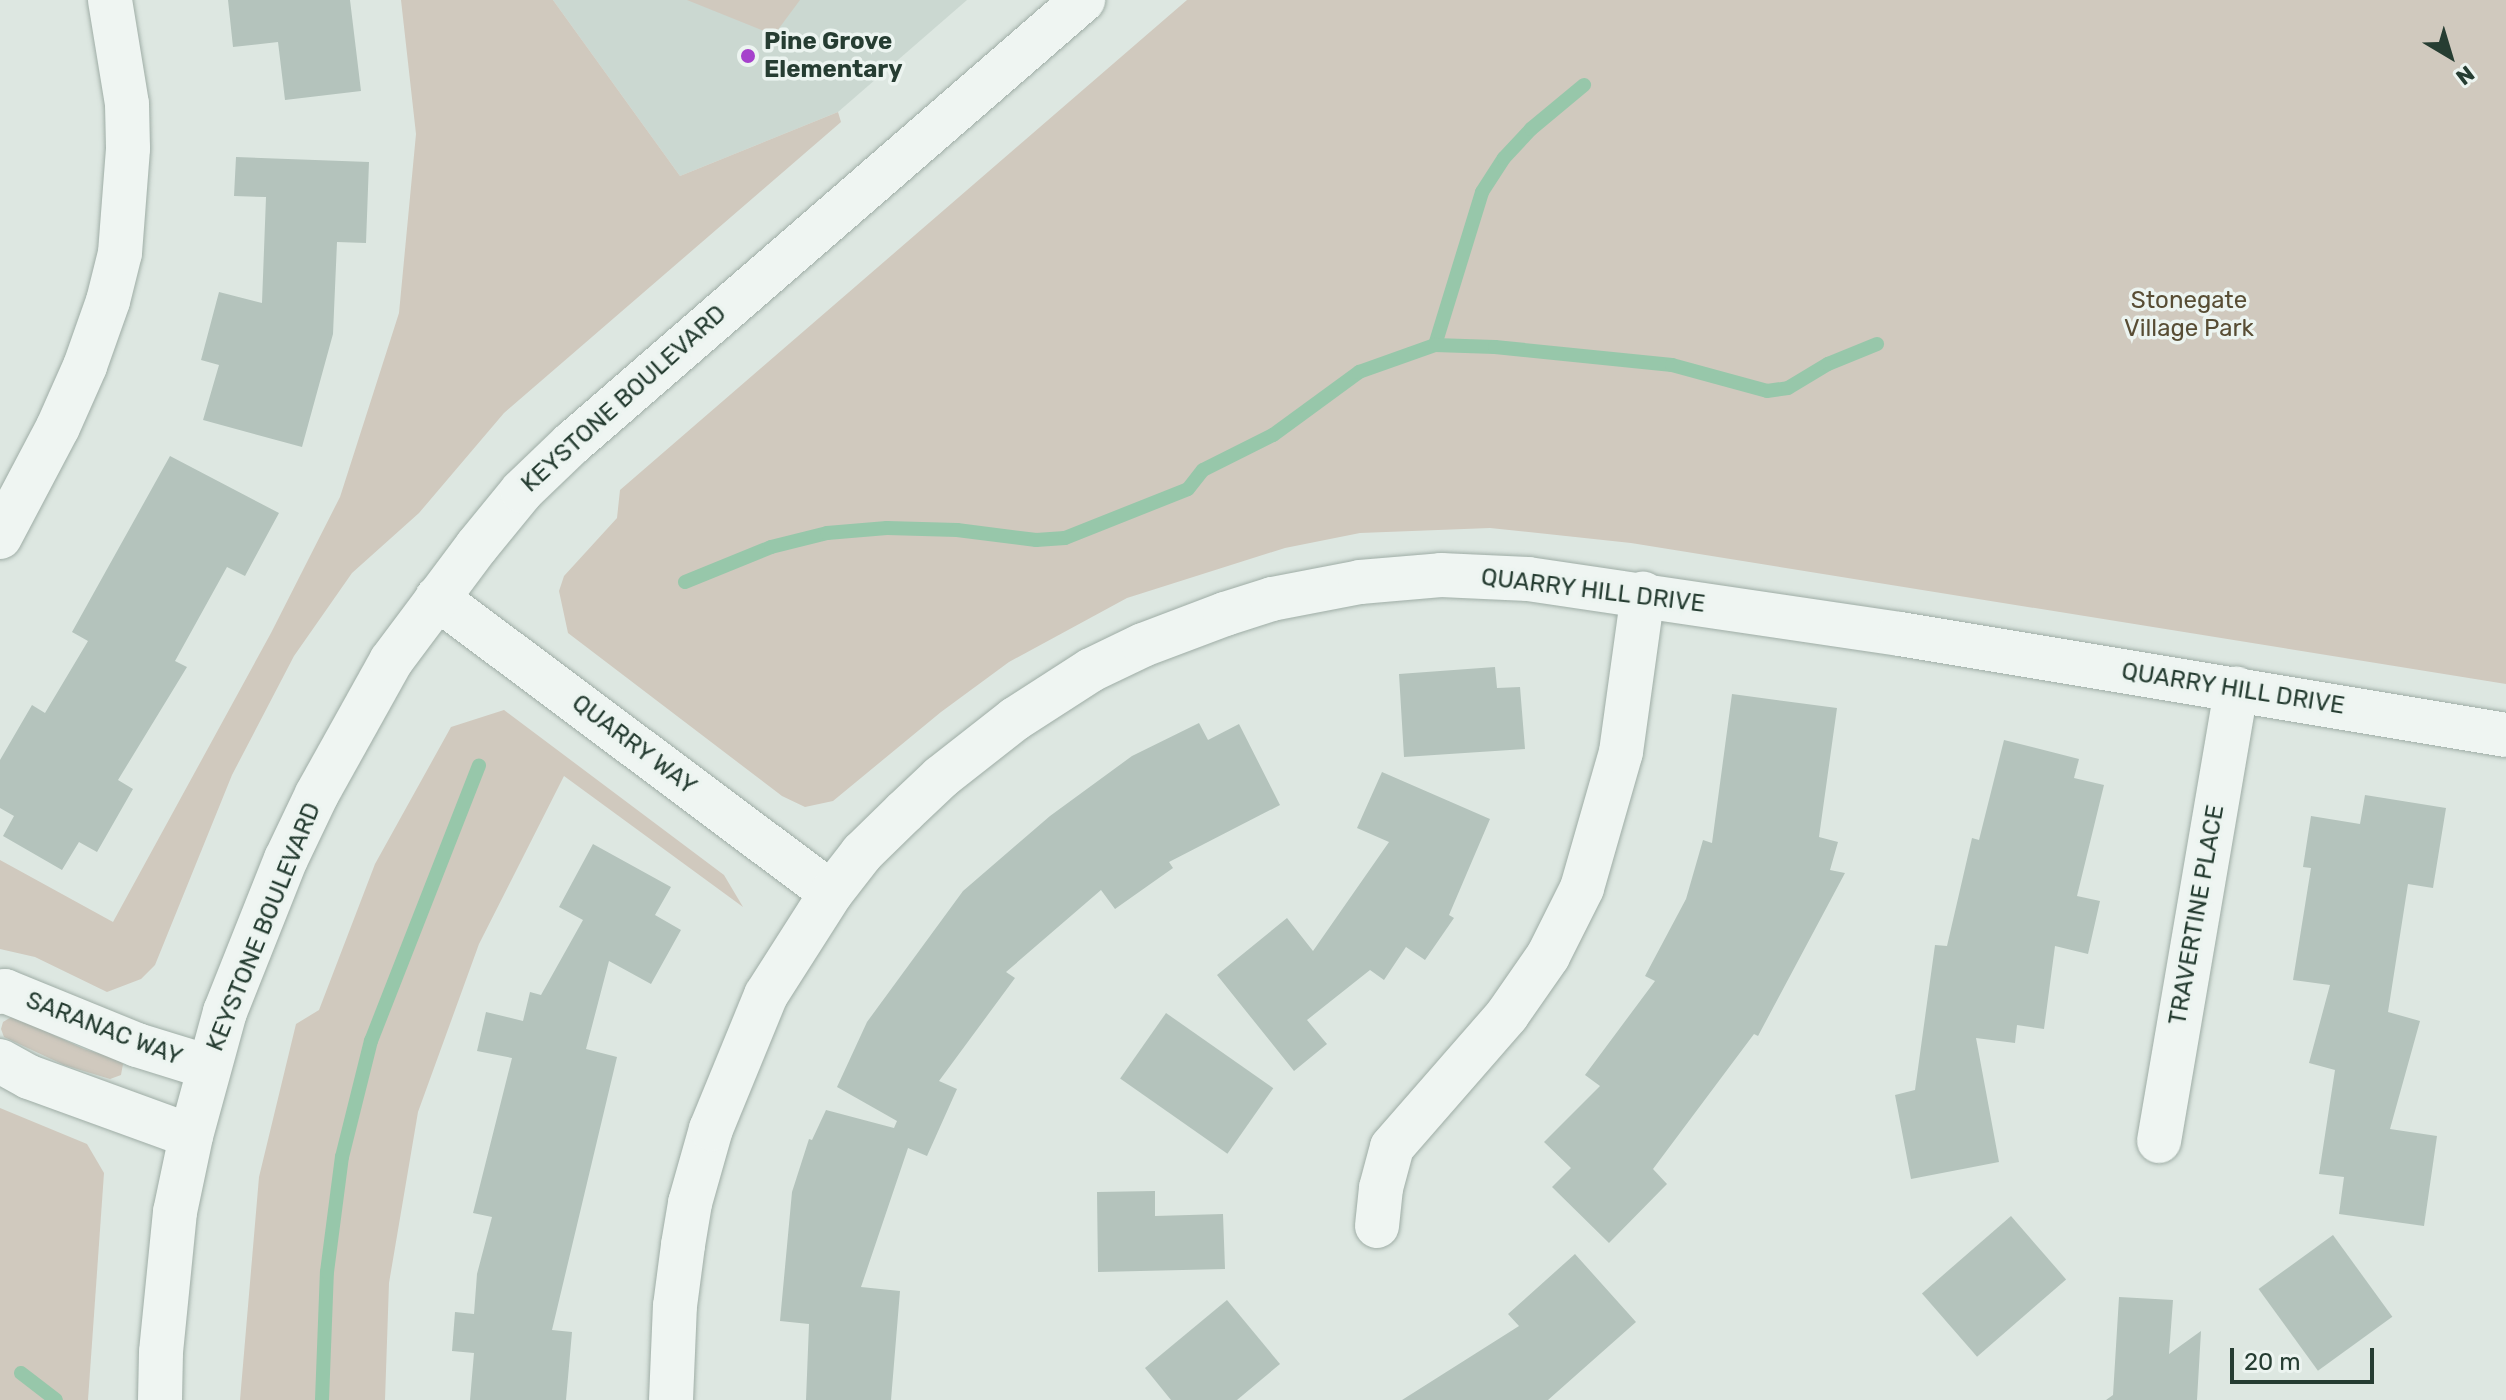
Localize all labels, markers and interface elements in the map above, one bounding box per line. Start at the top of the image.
north arrow [2410,16,2490,96]
place label: Pine Grove Elementary [764,28,903,84]
marker: Pine Grove Elementary [739,47,757,65]
text: N [2451,60,2480,91]
park label: Stonegate Village Park [2124,287,2254,343]
street label: KEYSTONE BOULEVARD [516,300,732,498]
street label: QUARRY HILL DRIVE [1479,563,1707,619]
street label: QUARRY HILL DRIVE [2119,657,2347,721]
street label: QUARRY WAY [566,688,702,802]
street label: KEYSTONE BOULEVARD [201,799,327,1055]
street label: TRAVERTINE PLACE [2163,803,2231,1027]
street label: SARANAC WAY [22,986,186,1072]
scale bar [2234,1332,2378,1382]
text: 20 m [2244,1348,2301,1376]

